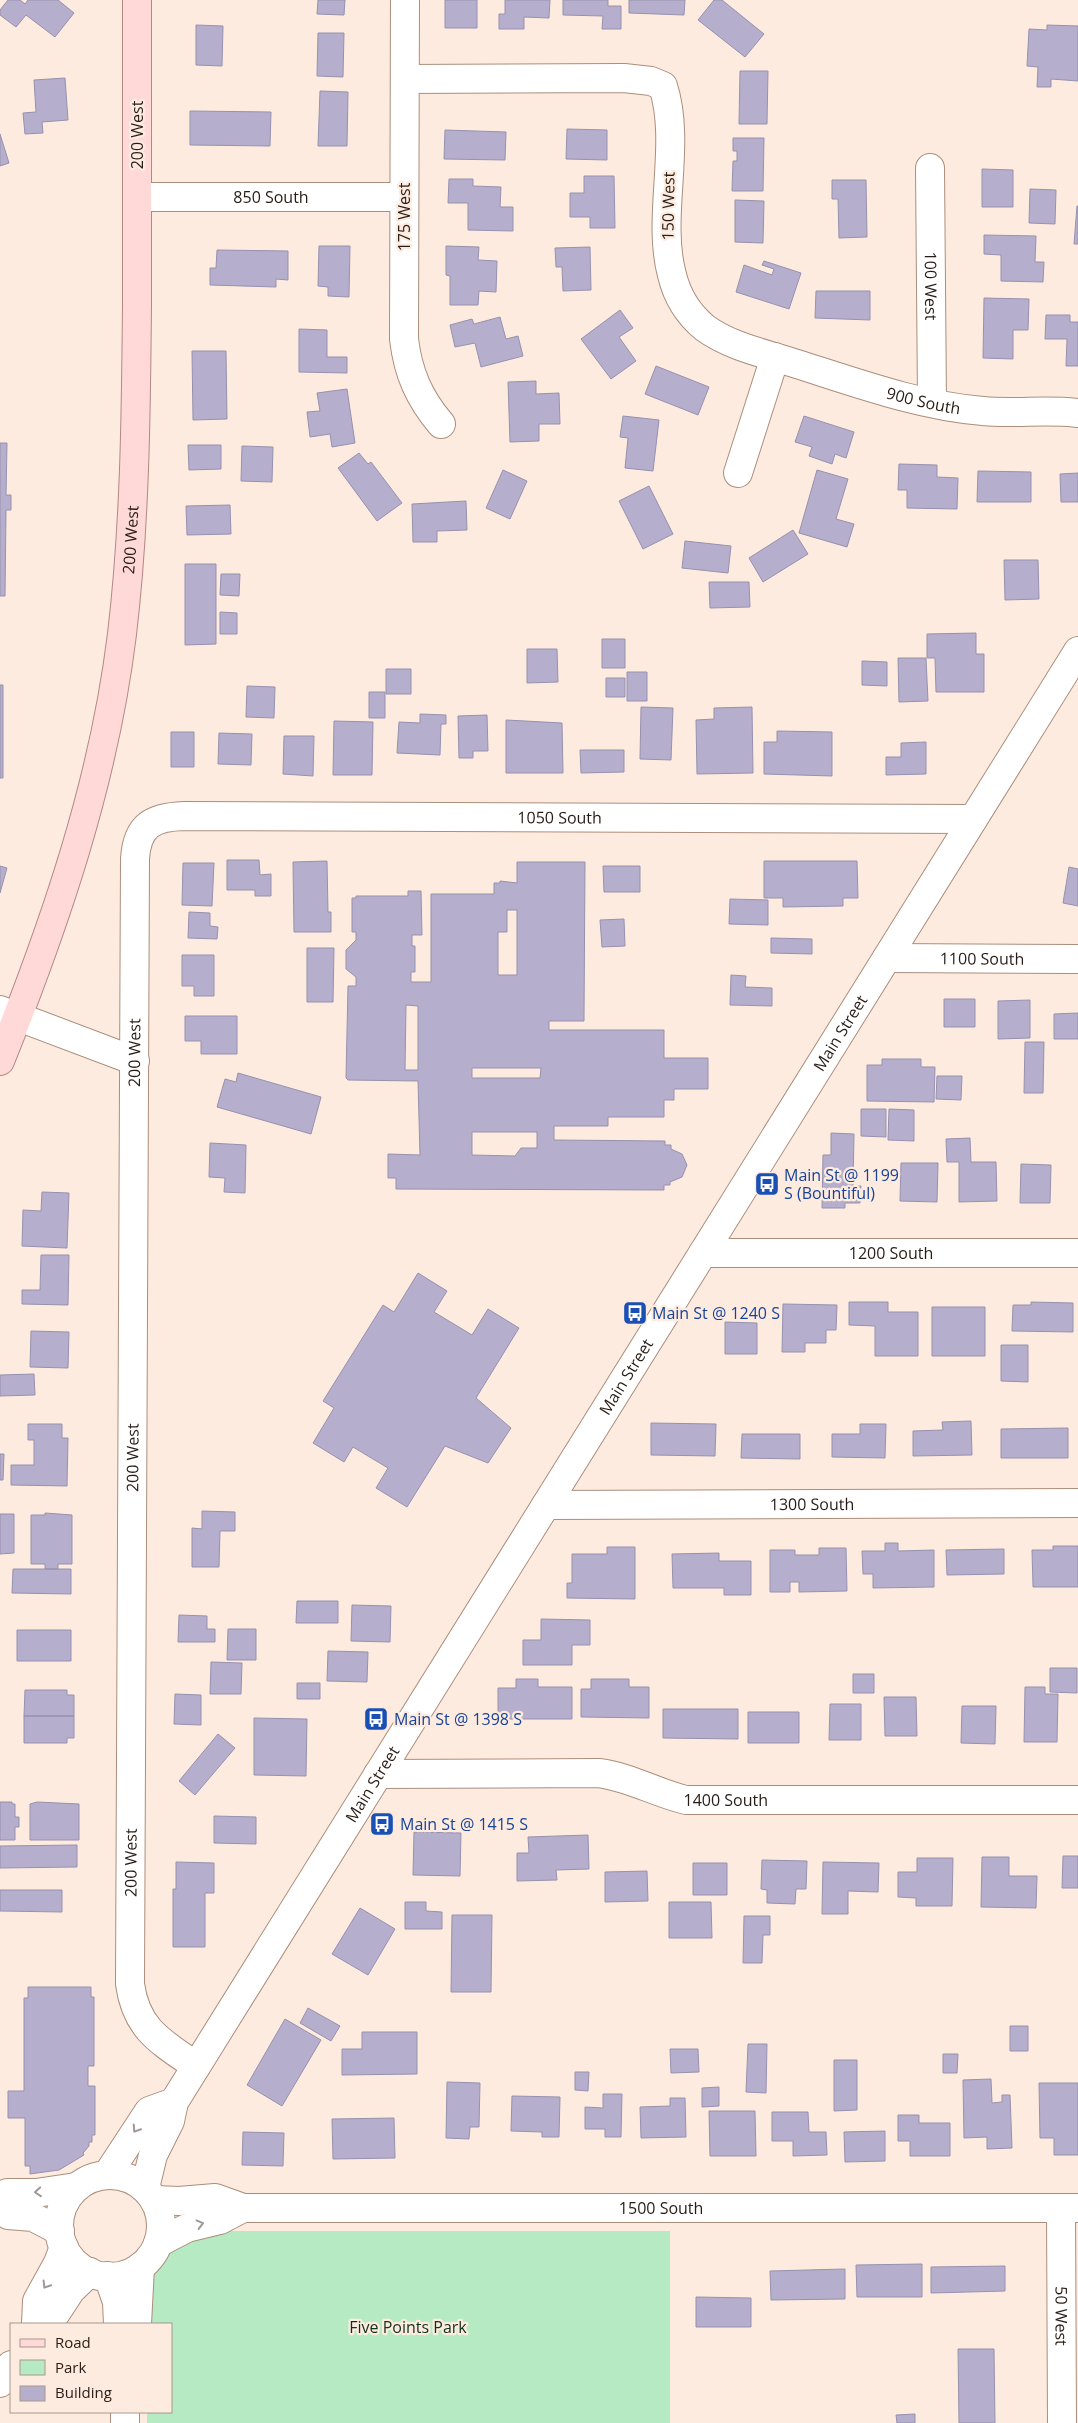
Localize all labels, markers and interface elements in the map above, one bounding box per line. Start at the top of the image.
street label: 200 West [126,100,148,169]
street label: 150 West [656,171,680,241]
street label: 175 West [393,182,415,251]
street label: 850 South [233,186,309,208]
street label: 100 West [920,252,942,321]
street label: 900 South [884,382,962,419]
street label: 200 West [117,505,143,575]
street label: 1050 South [517,806,602,829]
street label: 1100 South [940,947,1024,970]
street label: Main Street [808,990,872,1075]
street label: 200 West [123,1018,145,1087]
place label: Main St @ 1199 S (Bountiful) [784,1164,899,1204]
bus stop icon: Main St @ 1199 S (Bountiful) [754,1171,780,1197]
street label: 1200 South [849,1242,933,1264]
bus stop icon: Main St @ 1240 S [622,1300,648,1326]
place label: Main St @ 1240 S [652,1302,780,1324]
street label: Main Street [594,1334,658,1419]
street label: 200 West [121,1423,143,1492]
street label: 1300 South [770,1493,854,1515]
bus stop icon: Main St @ 1398 S [363,1706,389,1732]
place label: Main St @ 1398 S [394,1708,522,1730]
street label: Main Street [340,1741,404,1826]
street label: 1400 South [683,1789,768,1811]
bus stop icon: Main St @ 1415 S [369,1811,395,1837]
place label: Main St @ 1415 S [400,1813,528,1835]
street label: 200 West [119,1828,142,1897]
one-way arrow [133,2123,142,2133]
one-way arrow [33,2186,41,2197]
street label: 1500 South [619,2197,703,2219]
one-way arrow [196,2219,205,2230]
one-way arrow [43,2279,53,2288]
street label: 50 West [1050,2286,1073,2346]
park label: Five Points Park [349,2316,467,2338]
legend [10,2323,172,2413]
text: Road [55,2332,91,2352]
text: Park [55,2357,86,2377]
text: Building [55,2382,112,2402]

